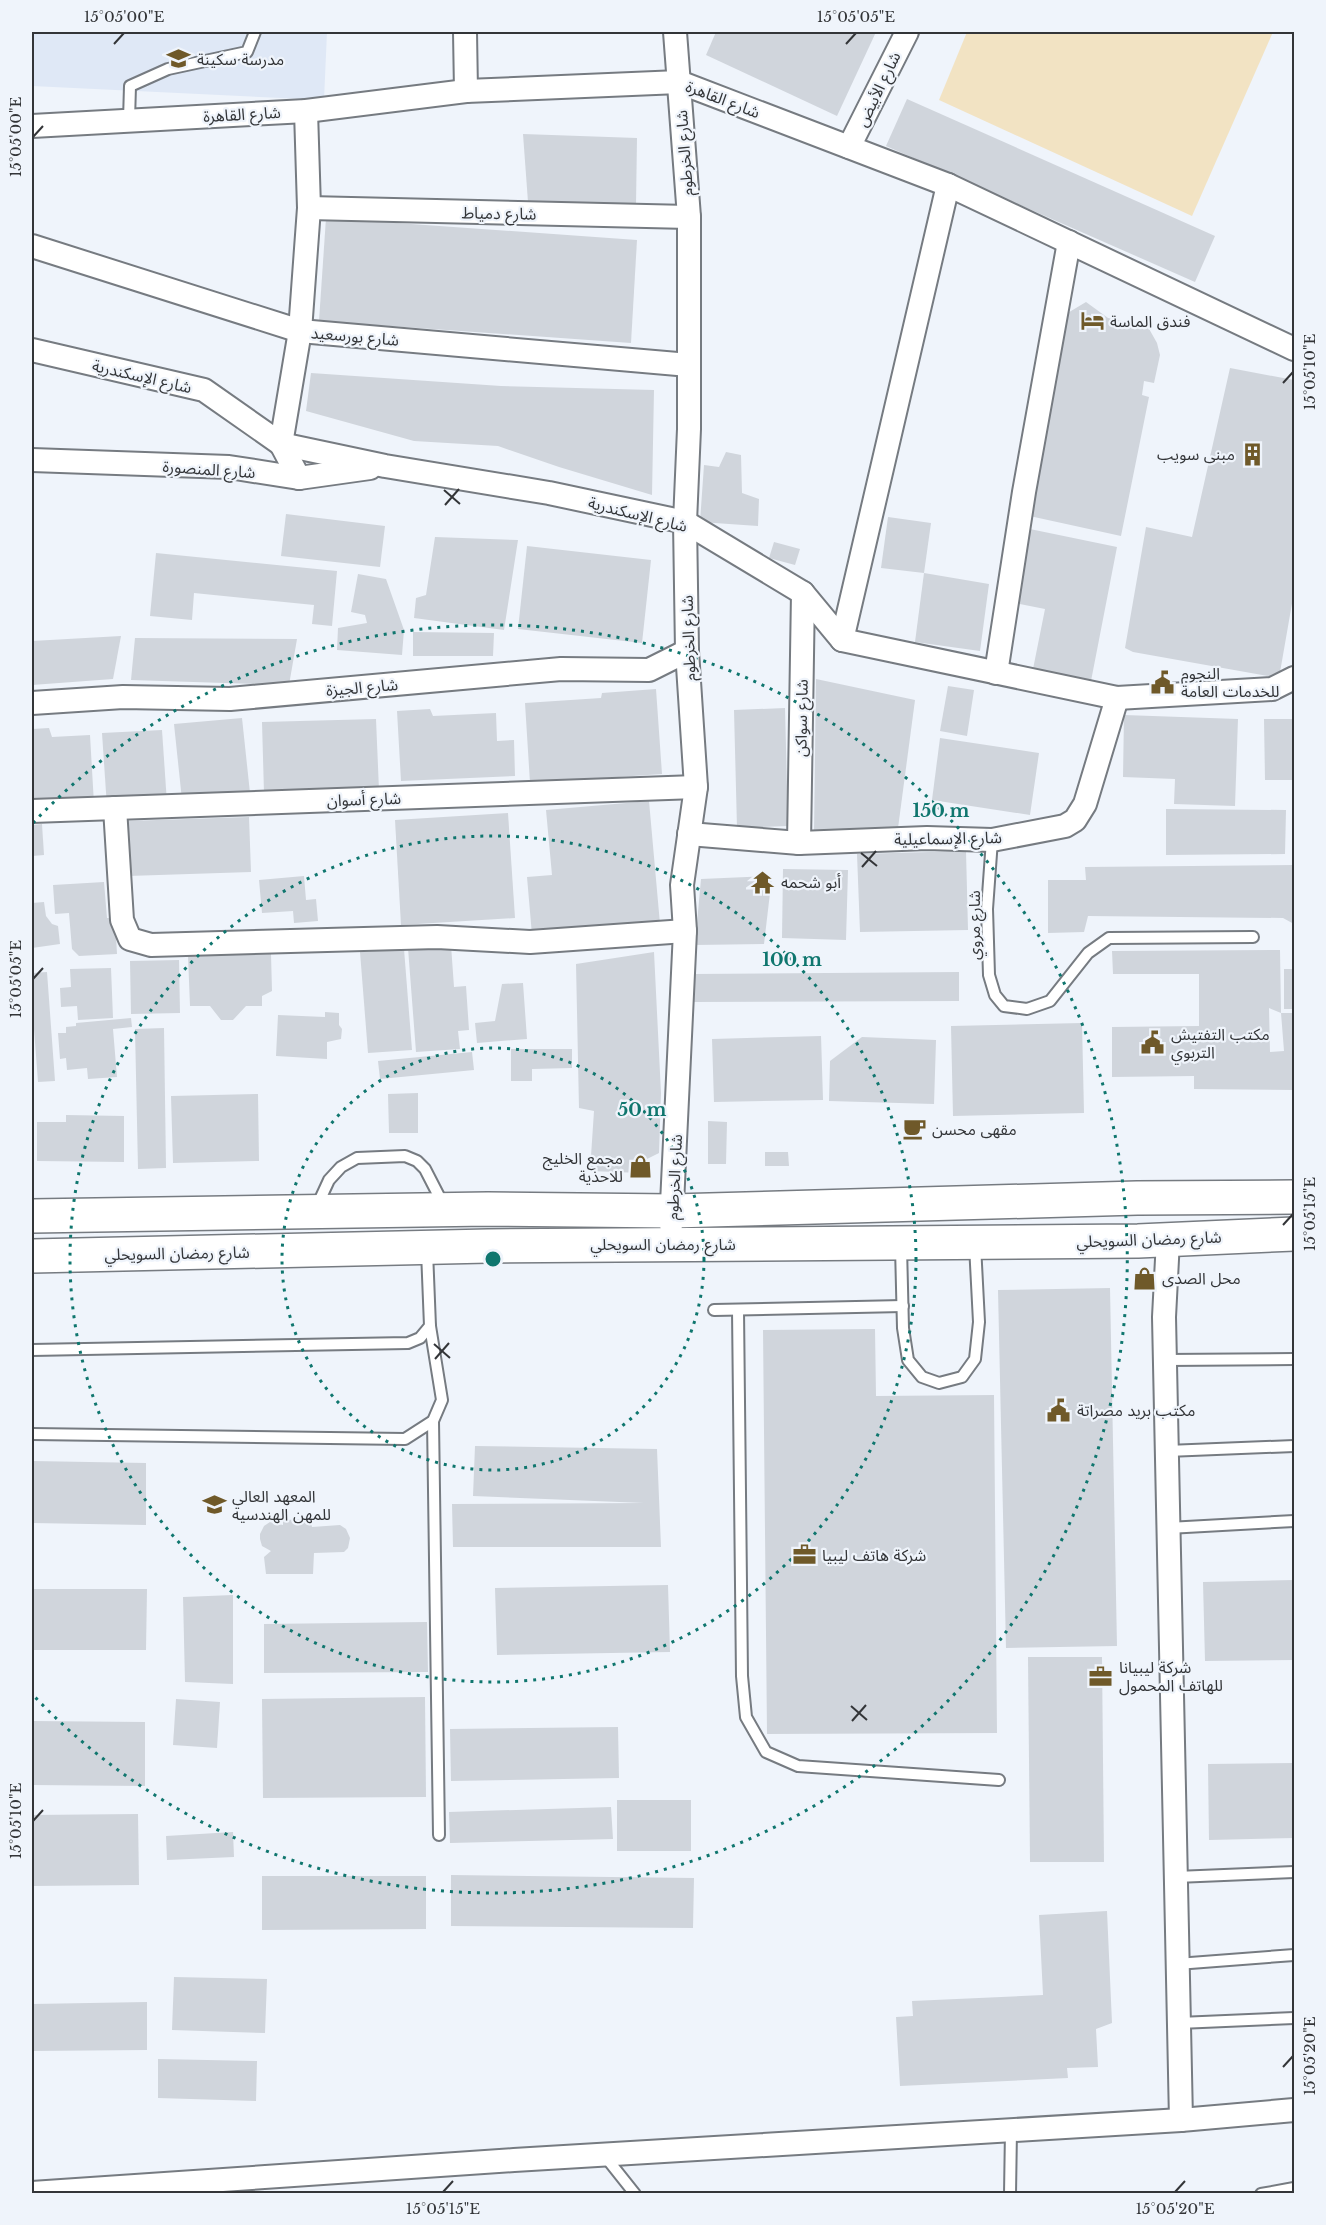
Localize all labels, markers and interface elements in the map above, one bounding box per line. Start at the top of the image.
text: 15°05'00"E [84,7,164,26]
text: 15°05'05"E [817,7,895,26]
school or university icon: مدرسة سكينة [166,46,192,72]
street label: شارع الأبيض [851,48,907,131]
place label: مدرسة سكينة [197,49,284,69]
street label: شارع القاهرة [682,76,763,125]
text: 15°05'00"E [6,97,25,177]
street label: شارع القاهرة [203,102,281,129]
street label: شارع الخرطوم [671,109,700,197]
street label: شارع دمياط [461,202,537,227]
hotel icon: فندق الماسة [1079,308,1105,334]
place label: فندق الماسة [1110,311,1190,331]
street label: شارع بورسعيد [310,322,400,353]
text: 15°05'10"E [1300,334,1319,410]
street label: شارع الإسكندرية [90,355,194,400]
building icon: مبنى سويب [1240,441,1266,467]
place label: مبنى سويب [1157,444,1235,464]
street label: شارع المنصورة [162,456,256,485]
street label: شارع الإسكندرية [586,492,690,539]
street label: شارع الخرطوم [677,595,702,681]
place label: النجوم للخدمات العامة [1181,663,1279,701]
public building icon: النجوم للخدمات العامة [1150,669,1176,695]
street label: شارع الجيزة [325,674,399,703]
street label: شارع سواكن [790,679,815,757]
street label: شارع أسوان [326,788,402,813]
text: 150 m [913,800,970,822]
street label: شارع الإسماعيلية [894,827,1002,852]
temple icon: أبو شحمه [750,869,776,895]
place label: أبو شحمه [781,872,841,892]
street label: شارع مروي [964,890,987,960]
text: 15°05'05"E [6,940,25,1018]
text: 100 m [762,949,822,971]
place label: مكتب التفتيش التربوي [1171,1024,1270,1065]
public building icon: مكتب التفتيش التربوي [1140,1030,1166,1056]
text: 50 m [618,1099,667,1121]
cafe icon: مقهى محسن [901,1116,927,1142]
place label: مقهى محسن [932,1119,1017,1139]
street label: شارع الخرطوم [662,1134,689,1221]
place label: مجمع الخليج للاحذية [543,1148,623,1186]
shop icon: مجمع الخليج للاحذية [628,1154,654,1180]
text: 15°05'15"E [1300,1177,1319,1251]
street label: شارع رمضان السويحلي [1076,1226,1222,1255]
street label: شارع رمضان السويحلي [590,1234,736,1257]
street label: شارع رمضان السويحلي [104,1242,250,1267]
centre of rings [483,1249,503,1269]
shop icon: محل الصدى [1131,1265,1157,1291]
place label: محل الصدى [1162,1268,1241,1288]
public building icon: مكتب بريد مصراتة [1046,1397,1072,1423]
place label: مكتب بريد مصراتة [1077,1400,1196,1420]
place label: المعهد العالي للمهن الهندسيه [232,1486,331,1524]
school or university icon: المعهد العالي للمهن الهندسيه [201,1492,227,1518]
office icon: شركة هاتف ليبيا [791,1542,817,1568]
place label: شركة هاتف ليبيا [822,1545,926,1565]
place label: شركة ليبيانا للهاتف المحمول [1119,1657,1223,1696]
office icon: شركة ليبيانا للهاتف المحمول [1088,1663,1114,1689]
text: 15°05'10"E [6,1783,25,1859]
text: 15°05'20"E [1300,2016,1319,2096]
text: 15°05'15"E [406,2199,480,2218]
text: 15°05'20"E [1135,2199,1215,2218]

